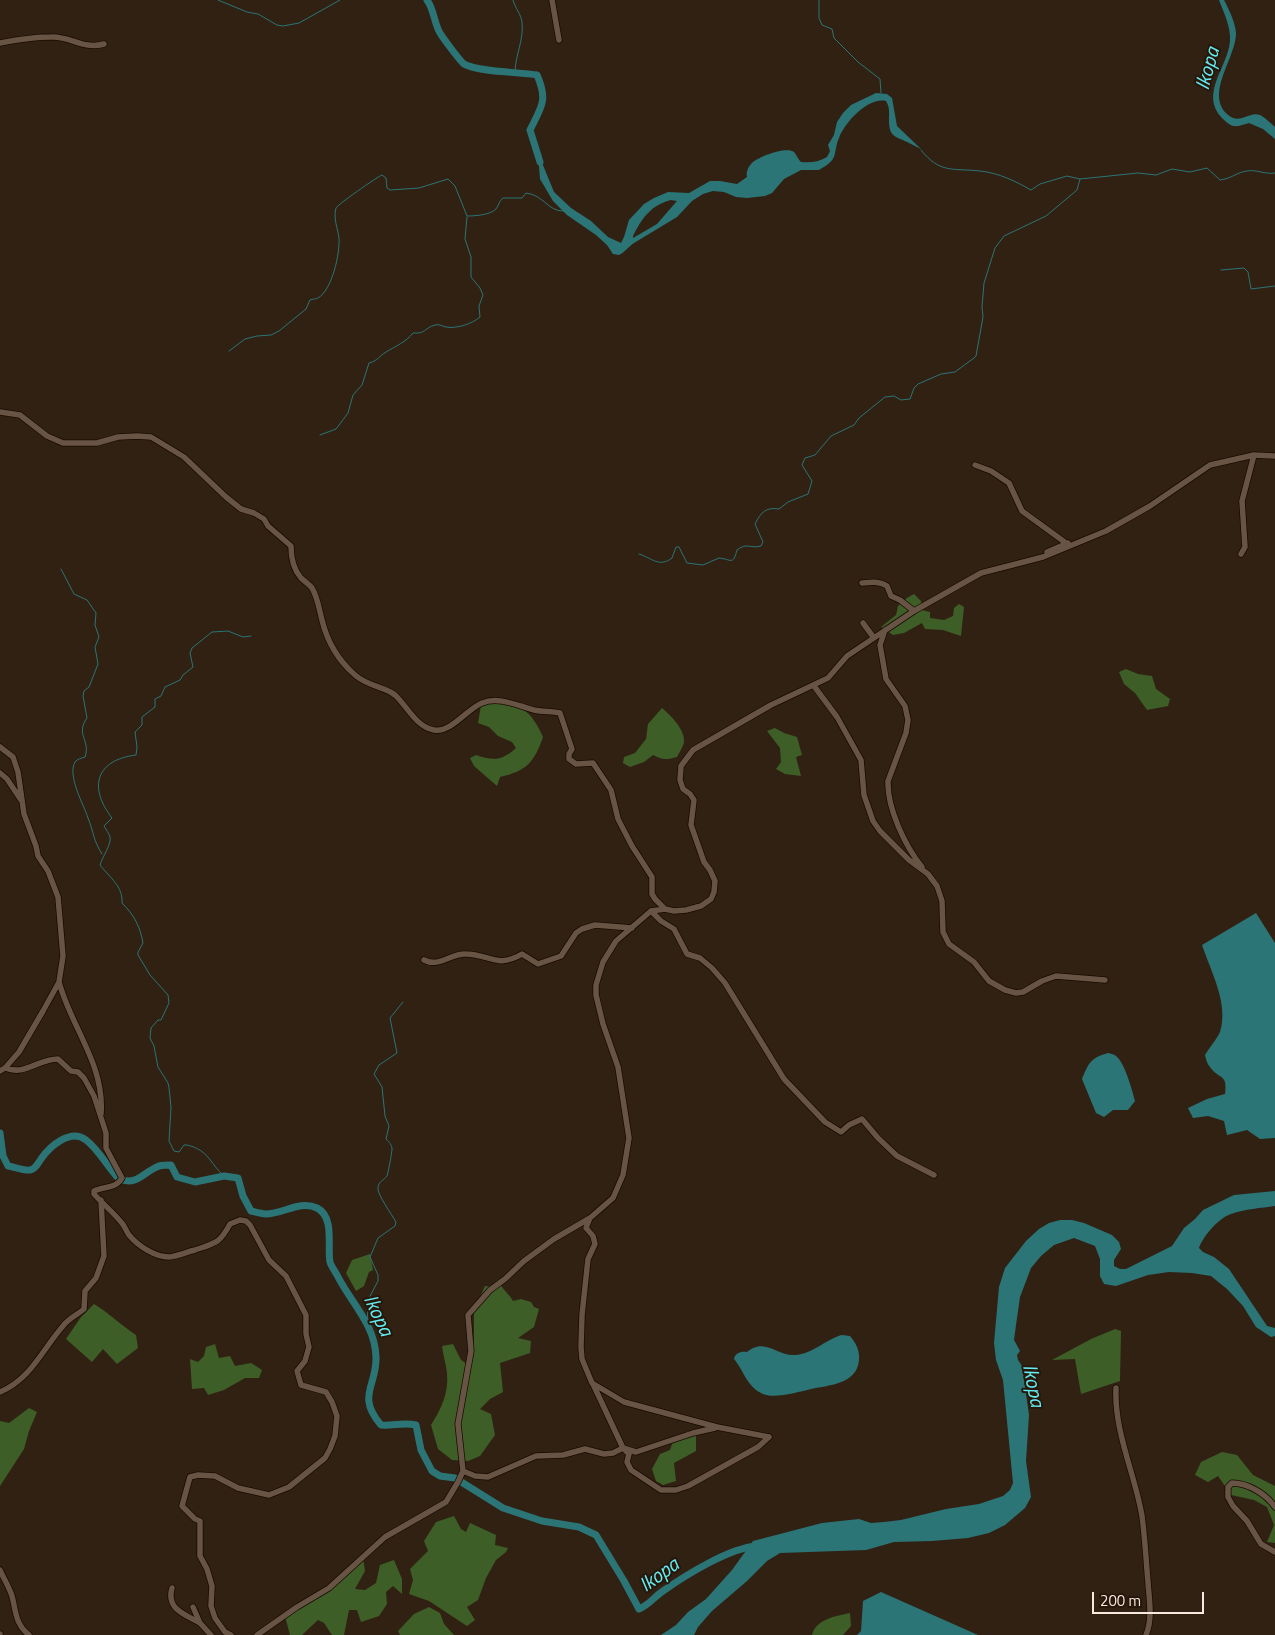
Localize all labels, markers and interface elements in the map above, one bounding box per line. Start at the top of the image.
water label: Ikopa [1192,45,1226,93]
water label: Ikopa [357,1291,397,1341]
water label: Ikopa [1016,1363,1048,1409]
water label: Ikopa [636,1554,684,1598]
scale bar [1095,1582,1208,1614]
text: 200 m [1100,1589,1141,1612]

